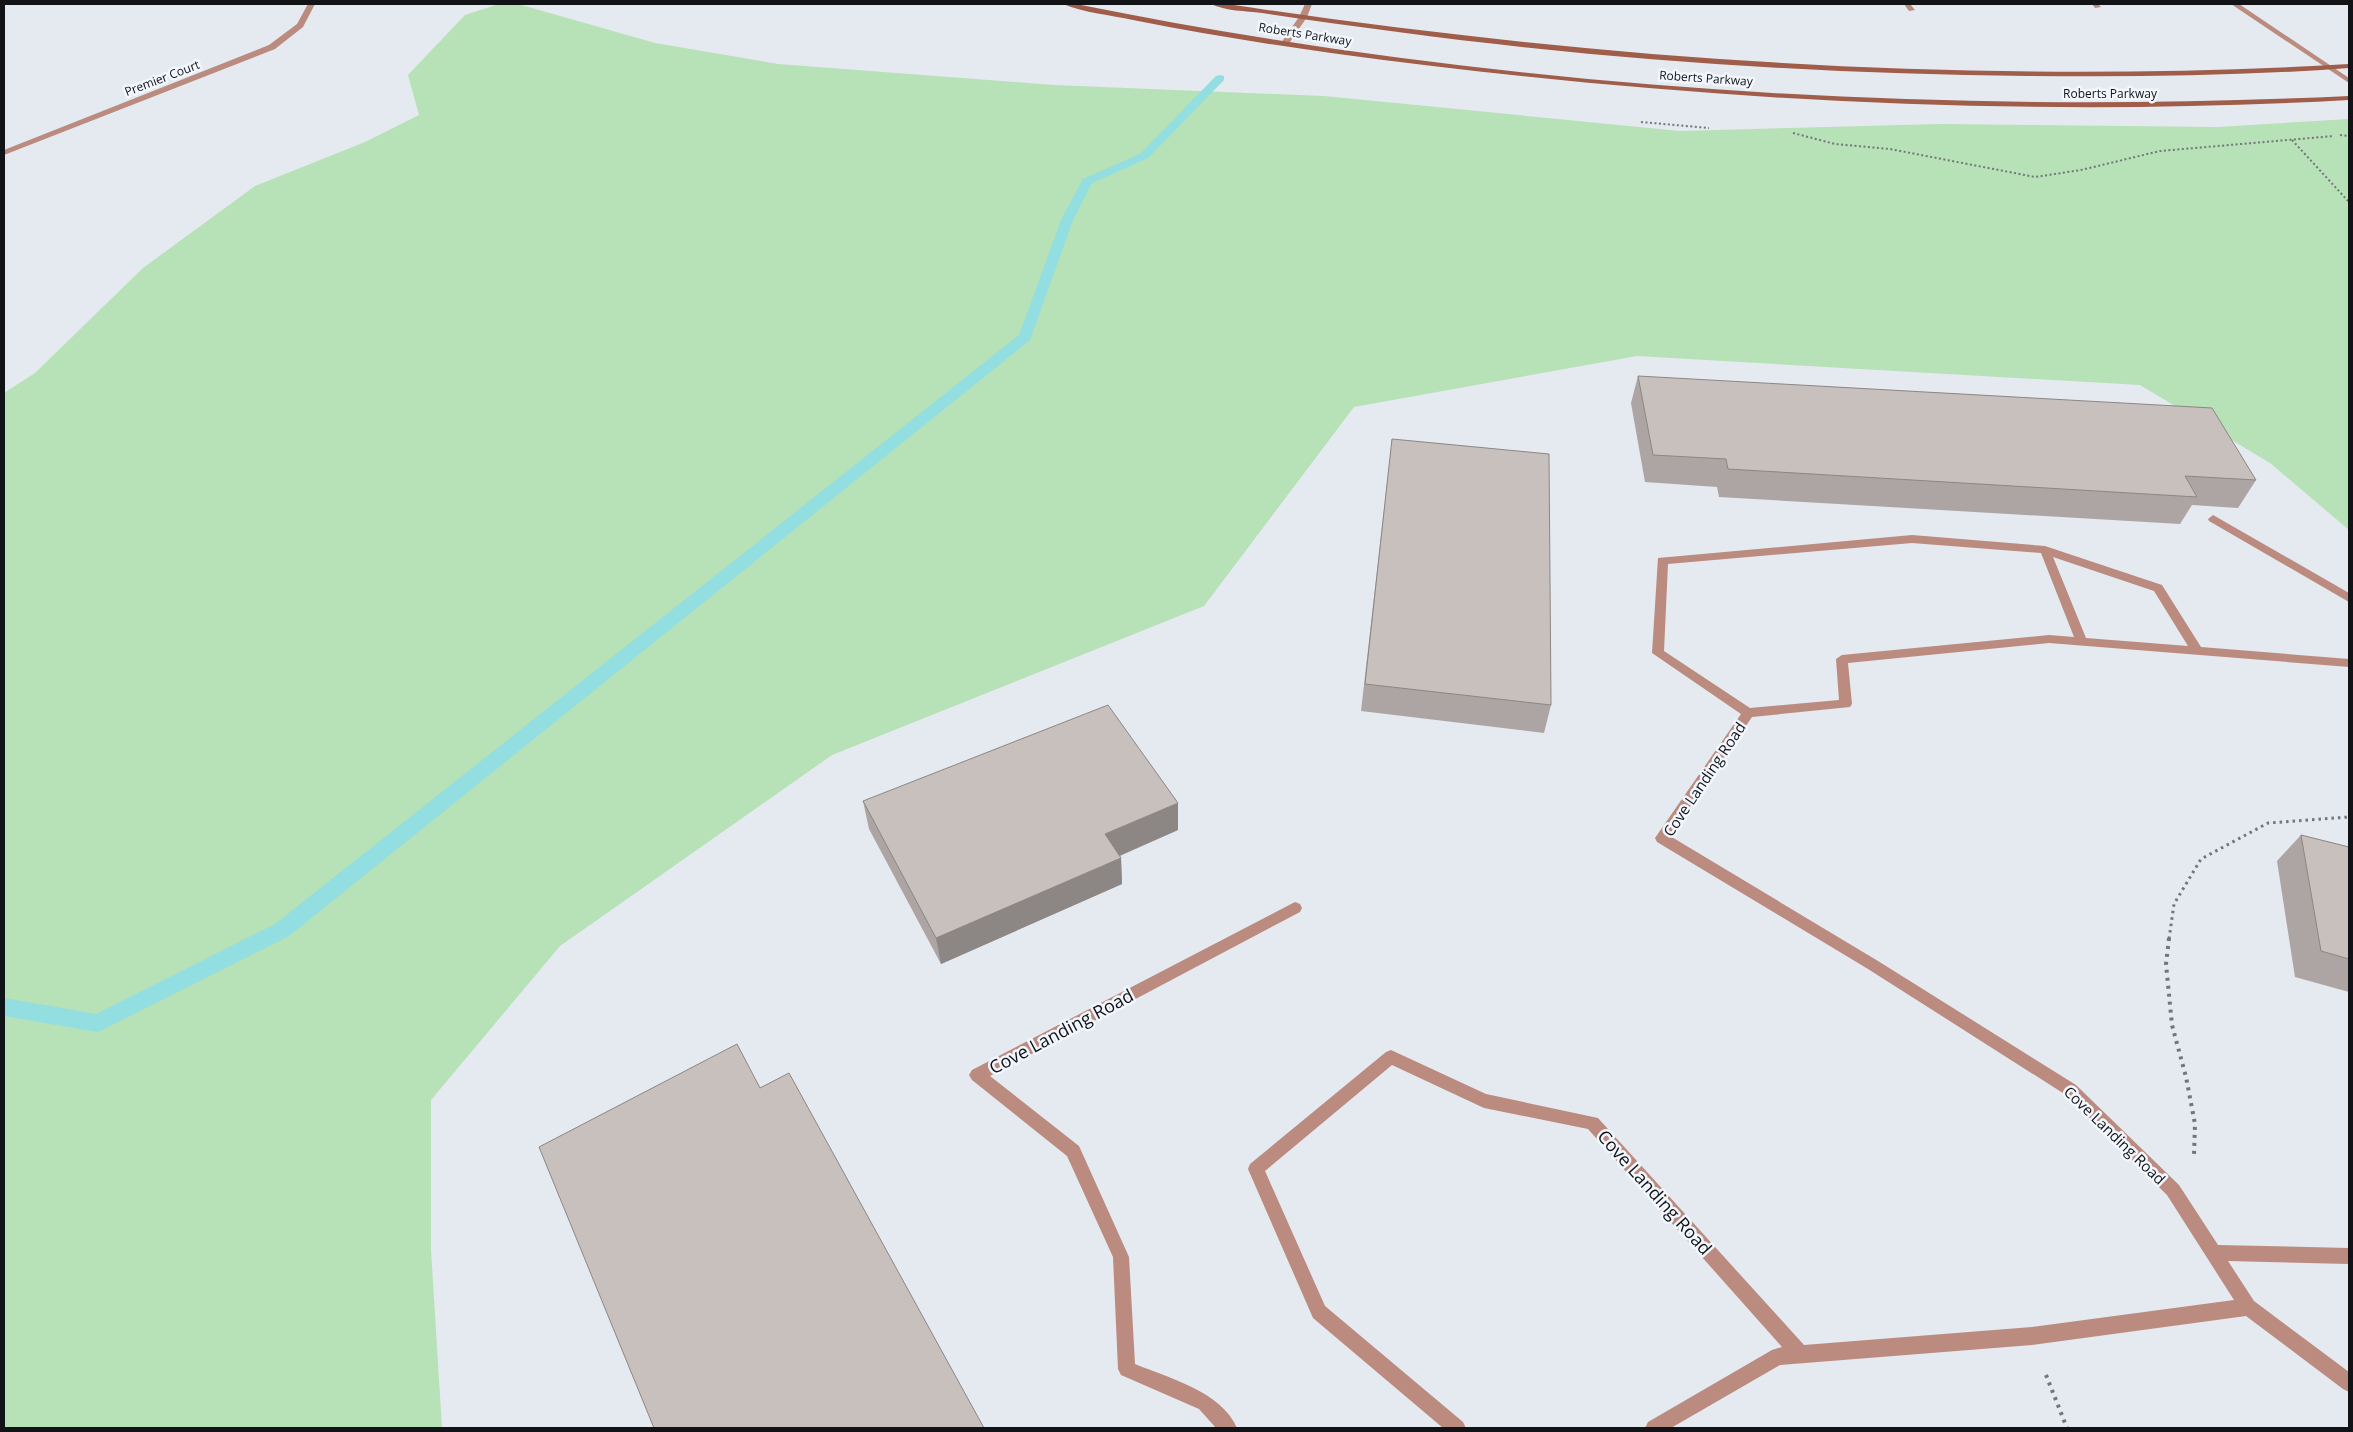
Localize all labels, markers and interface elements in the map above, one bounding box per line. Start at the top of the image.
street label: Roberts Parkway [1257,18,1354,50]
street label: Premier Court [122,56,202,100]
street label: Roberts Parkway [1659,66,1754,90]
street label: Roberts Parkway [2063,85,2158,102]
street label: Cove Landing Road [1658,718,1750,840]
street label: Cove Landing Road [985,983,1137,1079]
street label: Cove Landing Road [2060,1081,2170,1189]
street label: Cove Landing Road [1592,1124,1718,1260]

